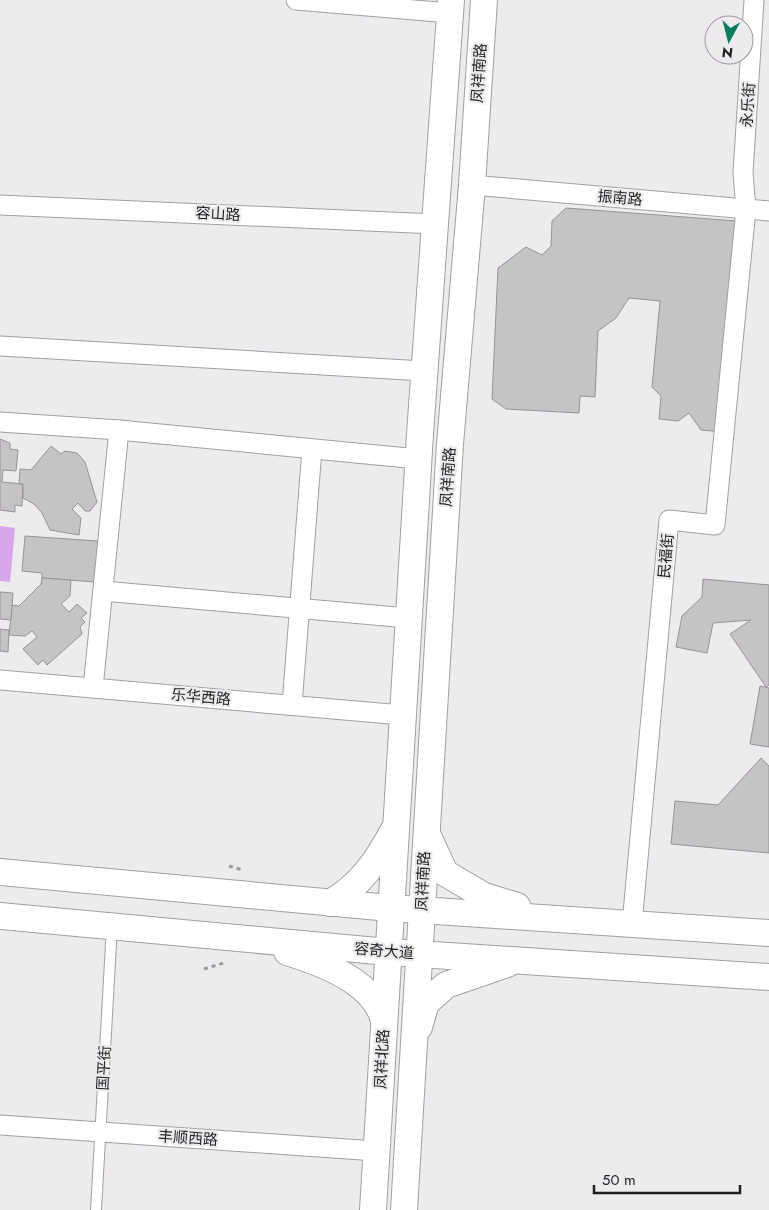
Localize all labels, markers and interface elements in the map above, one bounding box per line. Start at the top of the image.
north arrow [704,15,754,65]
street label: 凤祥南路 [466,42,492,104]
text: N [721,42,734,64]
street label: 永乐街 [735,82,761,128]
street label: 振南路 [597,185,643,211]
street label: 容山路 [195,202,241,226]
street label: 凤祥南路 [435,446,461,508]
street label: 民福街 [653,533,679,579]
street label: 乐华西路 [170,683,232,711]
street label: 凤祥南路 [410,850,436,912]
street label: 容奇大道 [353,937,415,965]
street label: 凤祥北路 [369,1028,395,1090]
street label: 国平街 [92,1045,116,1091]
street label: 丰顺西路 [157,1125,219,1151]
scale bar [594,1162,740,1194]
text: 50 m [602,1169,636,1191]

